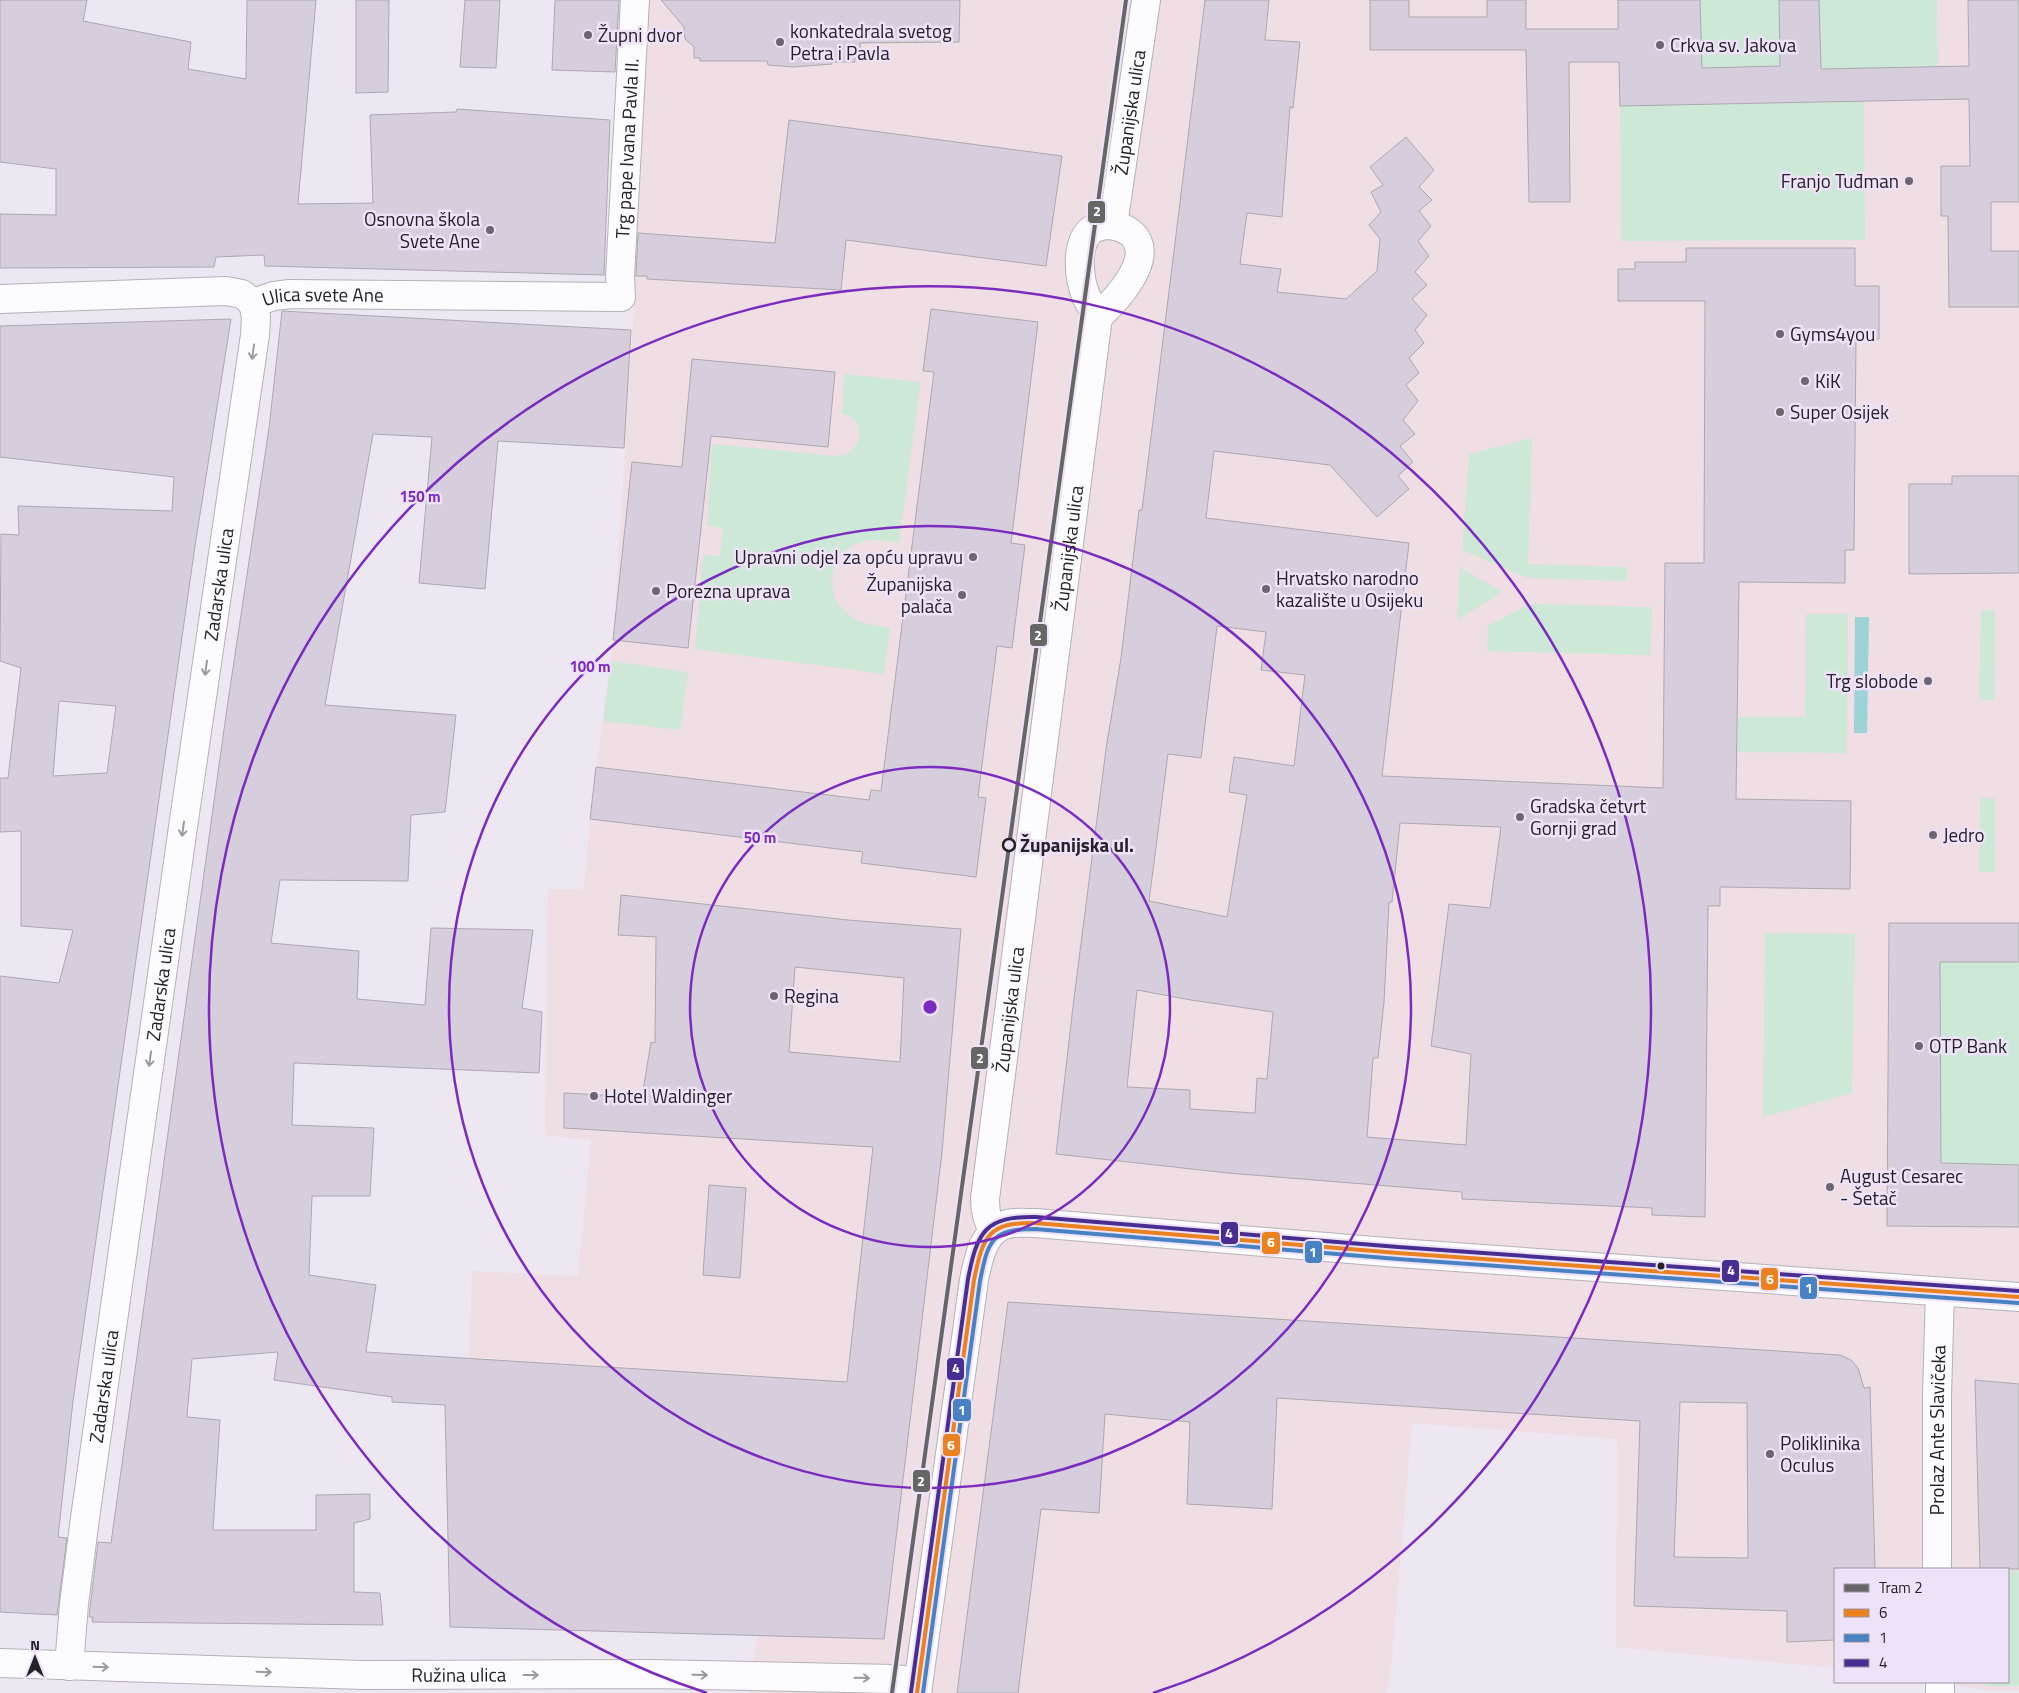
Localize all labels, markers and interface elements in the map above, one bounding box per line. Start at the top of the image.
place label: konkatedrala svetog Petra i Pavla [790,16,952,67]
place label: Župni dvor [598,20,683,49]
marker: Župni dvor [582,29,594,41]
place label: Crkva sv. Jakova [1670,30,1797,59]
marker: konkatedrala svetog Petra i Pavla [774,36,786,48]
marker: Crkva sv. Jakova [1654,39,1666,51]
street label: Županijska ulica [1106,47,1153,177]
street label: Trg pape Ivana Pavla II. [607,57,646,239]
place label: Franjo Tuđman [1781,166,1899,195]
marker: Franjo Tuđman [1903,175,1915,187]
line badge: 2 [1087,200,1106,224]
text: 2 [1093,200,1101,221]
place label: Osnovna škola Svete Ane [364,204,480,255]
marker: Osnovna škola Svete Ane [484,224,496,236]
street label: Ulica svete Ane [258,279,384,313]
place label: Gyms4you [1790,319,1875,348]
marker: Gyms4you [1774,328,1786,340]
one-way arrow [248,343,258,359]
place label: KiK [1815,366,1841,395]
marker: KiK [1799,375,1811,387]
place label: Super Osijek [1790,397,1889,426]
marker: Super Osijek [1774,406,1786,418]
street label: Županijska ulica [1045,483,1090,613]
text: 150 m [399,485,441,508]
street label: Zadarska ulica [195,525,241,643]
place label: Upravni odjel za opću upravu [734,542,963,571]
marker: Upravni odjel za opću upravu [967,551,979,563]
place label: Hrvatsko narodno kazalište u Osijeku [1276,563,1423,614]
place label: Županijska palača [866,569,952,620]
place label: Porezna uprava [666,576,791,605]
marker: Hrvatsko narodno kazalište u Osijeku [1260,583,1272,595]
marker: Porezna uprava [650,585,662,597]
marker: Županijska palača [956,589,968,601]
line badge: 2 [1029,623,1048,647]
text: 2 [1034,624,1042,645]
text: 100 m [569,655,611,678]
one-way arrow [201,660,211,676]
place label: Trg slobode [1826,666,1918,695]
marker: Trg slobode [1922,675,1934,687]
place label: Gradska četvrt Gornji grad [1530,791,1647,842]
marker: Gradska četvrt Gornji grad [1514,811,1526,823]
place label: Jedro [1943,820,1984,849]
one-way arrow [177,821,187,837]
text: 50 m [744,826,776,849]
marker: Jedro [1927,829,1939,841]
place label: Županijska ul. [1020,830,1134,859]
marker: Županijska ul. [1002,838,1016,852]
street label: Zadarska ulica [138,925,183,1043]
street label: Županijska ulica [986,944,1031,1074]
place label: Regina [784,981,839,1010]
marker: Regina [768,990,780,1002]
centre of rings [921,998,939,1016]
place label: OTP Bank [1929,1031,2007,1060]
marker: OTP Bank [1913,1040,1925,1052]
line badge: 2 [970,1046,989,1070]
text: 2 [976,1047,984,1068]
one-way arrow [145,1051,155,1067]
place label: Hotel Waldinger [604,1081,733,1110]
marker: Hotel Waldinger [588,1090,600,1102]
place label: August Cesarec - Šetač [1840,1161,1963,1212]
marker: August Cesarec - Šetač [1824,1181,1836,1193]
line badge: 4 [1220,1221,1239,1245]
text: 4 [1225,1222,1233,1243]
line badge: 6 [1261,1231,1281,1255]
text: 6 [1267,1231,1275,1252]
line badge: 1 [1304,1240,1323,1264]
text: 1 [1309,1241,1317,1262]
line badge: 4 [1721,1259,1740,1283]
text: 4 [1727,1259,1735,1280]
unlabelled marker [1656,1261,1666,1271]
line badge: 6 [1760,1267,1779,1291]
text: 6 [1766,1268,1774,1289]
line badge: 1 [1799,1276,1818,1300]
text: 1 [1805,1277,1813,1298]
street label: Zadarska ulica [81,1327,126,1445]
street label: Prolaz Ante Slavičeka [1922,1344,1952,1515]
line badge: 4 [946,1357,965,1381]
text: 4 [952,1357,960,1378]
line badge: 1 [952,1398,972,1422]
text: 1 [958,1399,966,1420]
place label: Poliklinika Oculus [1780,1428,1861,1479]
line badge: 6 [942,1433,961,1457]
text: 6 [947,1434,955,1455]
marker: Poliklinika Oculus [1764,1448,1776,1460]
line badge: 2 [912,1469,931,1493]
text: 2 [917,1470,925,1491]
legend [1834,1568,2009,1683]
text: Tram 2 [1879,1576,1923,1599]
text: 6 [1879,1601,1887,1624]
text: 1 [1879,1626,1887,1649]
north arrow [10,1633,60,1683]
text: N [30,1634,40,1655]
text: 4 [1879,1651,1887,1674]
street label: Ružina ulica [411,1660,507,1689]
one-way arrow [92,1662,109,1672]
one-way arrow [255,1667,271,1677]
one-way arrow [522,1670,539,1680]
one-way arrow [691,1670,707,1680]
one-way arrow [854,1673,870,1683]

